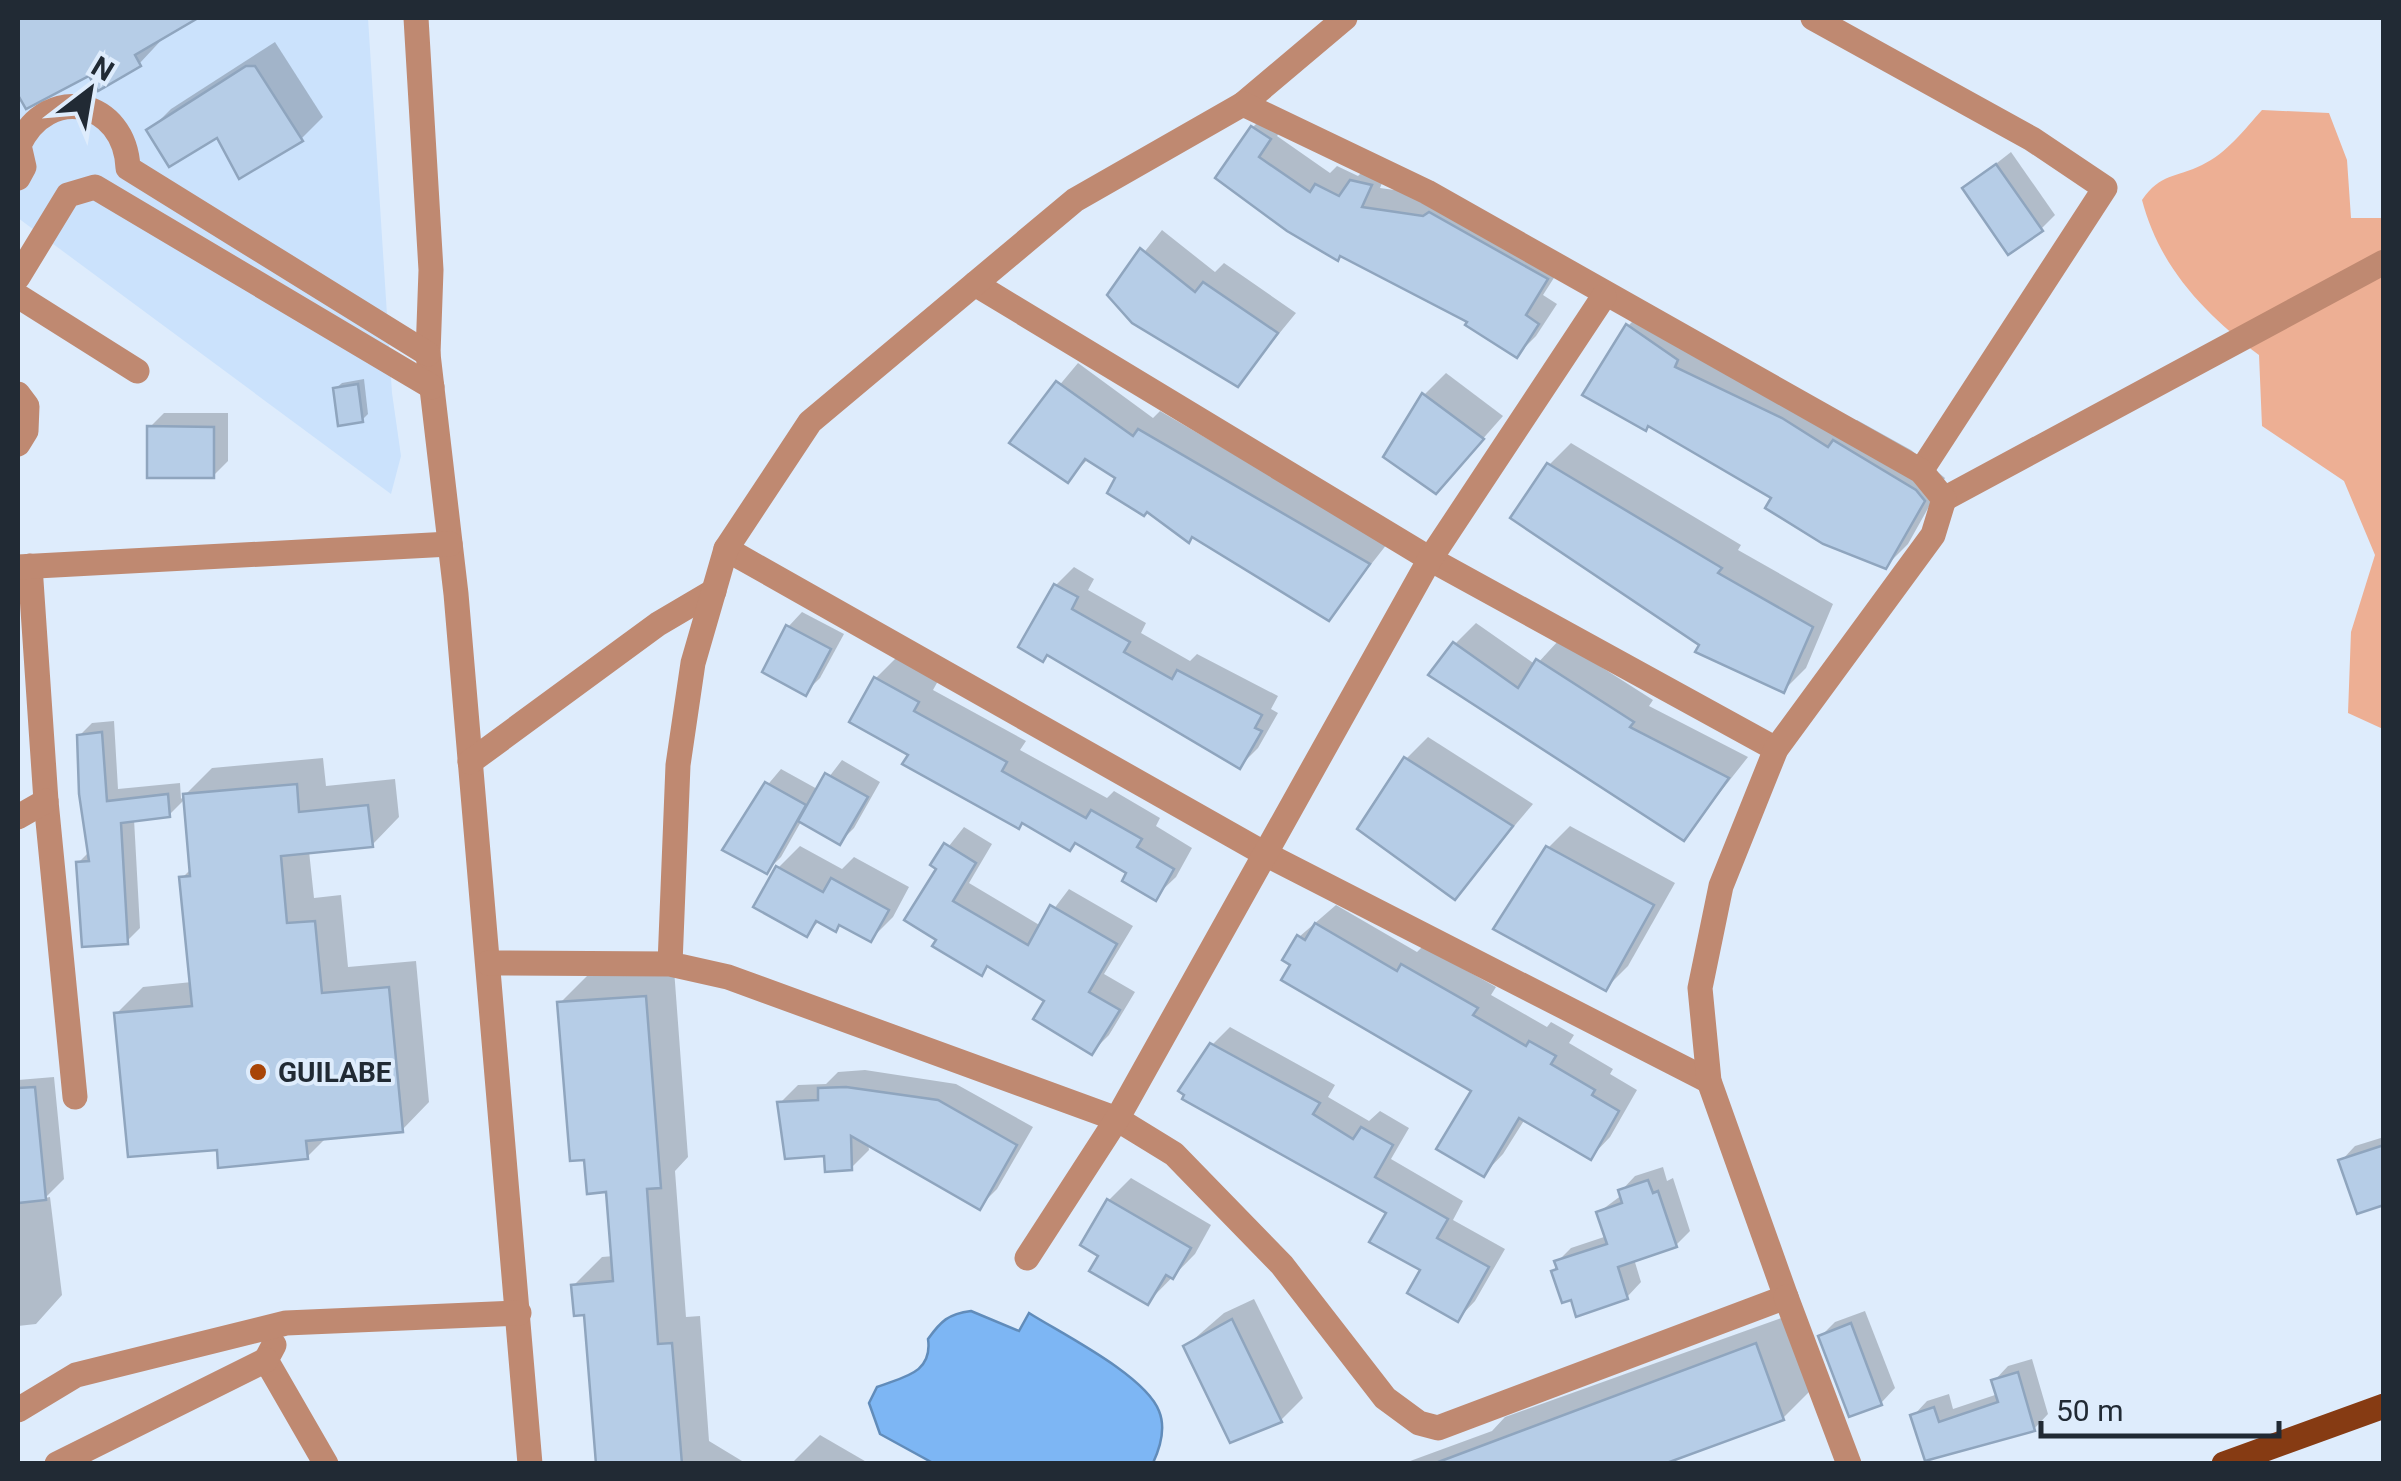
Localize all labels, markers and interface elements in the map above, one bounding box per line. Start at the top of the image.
north arrow [40,40,140,140]
text: N [86,50,120,88]
place label: GUILABE [278,1056,392,1089]
marker: GUILABE [247,1061,269,1083]
scale bar [2041,1376,2278,1438]
text: 50 m [2056,1393,2123,1428]

